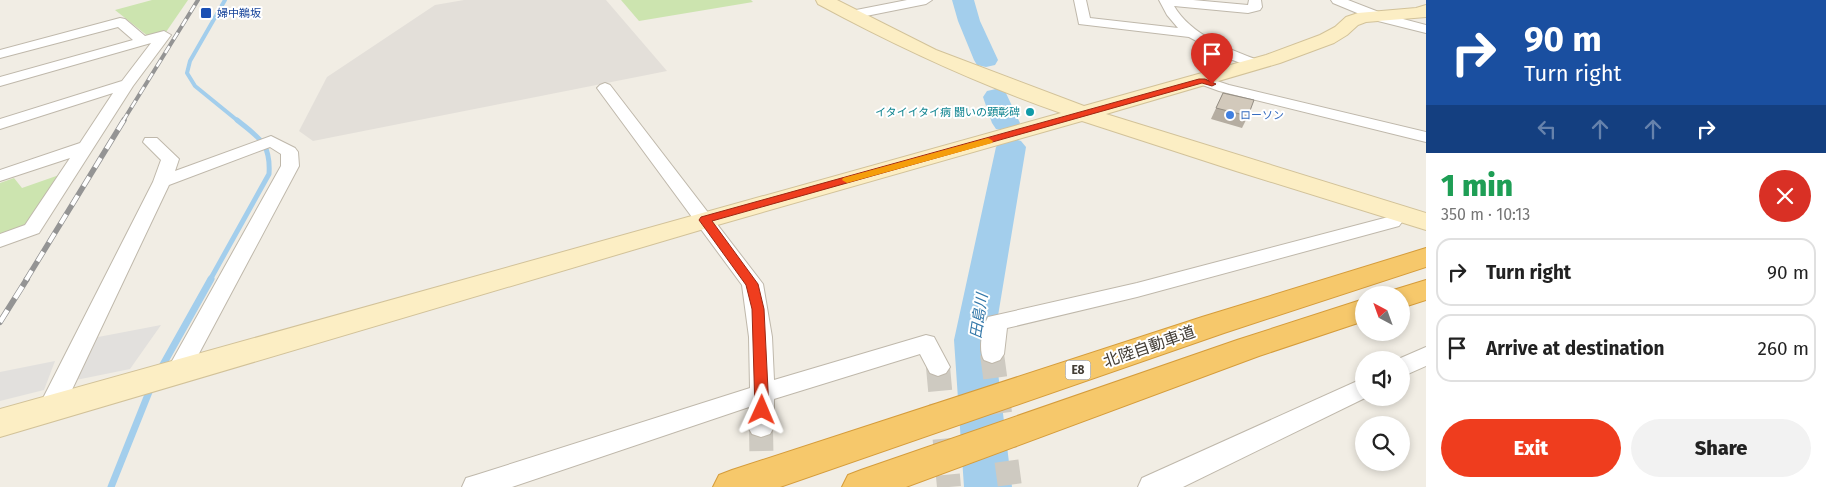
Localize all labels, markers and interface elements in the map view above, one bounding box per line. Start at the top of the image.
marker: 婦中鵜坂 [199,6,213,20]
place label: 婦中鵜坂 [217,7,261,20]
text: 90 m [1524,18,1602,60]
icon: right [1441,20,1506,85]
pin [1191,33,1233,84]
icon: arrive [1198,40,1226,68]
text: Turn right [1524,60,1621,87]
place label: イタイイタイ病 闘いの顕彰碑 [875,106,1020,119]
marker: イタイイタイ病 闘いの顕彰碑 [1024,106,1036,118]
marker: ローソン [1224,109,1236,121]
place label: ローソン [1240,109,1284,122]
icon: left [1533,115,1561,143]
icon: ahead [1586,115,1614,143]
icon: ahead [1639,115,1667,143]
icon: right [1692,115,1720,143]
text: 1 min [1441,168,1513,204]
button: close [1759,170,1811,222]
text: 350 m · 10:13 [1441,205,1530,224]
icon: right [1443,258,1471,286]
text: Turn right [1486,261,1571,284]
text: 90 m [1767,261,1809,284]
north arrow [1355,286,1410,341]
map controls [1355,286,1410,471]
water label: 田島川 [967,290,992,340]
street label: 北陸自動車道 [1101,322,1198,371]
icon: arrive [1443,334,1471,362]
text: Arrive at destination [1486,337,1665,360]
text: 260 m [1758,337,1809,360]
button: sound [1355,351,1410,406]
road number: E8 [1066,360,1090,380]
position arrow [735,383,787,435]
button: search [1355,416,1410,471]
button: Exit [1441,419,1621,477]
button: Share [1631,419,1811,477]

